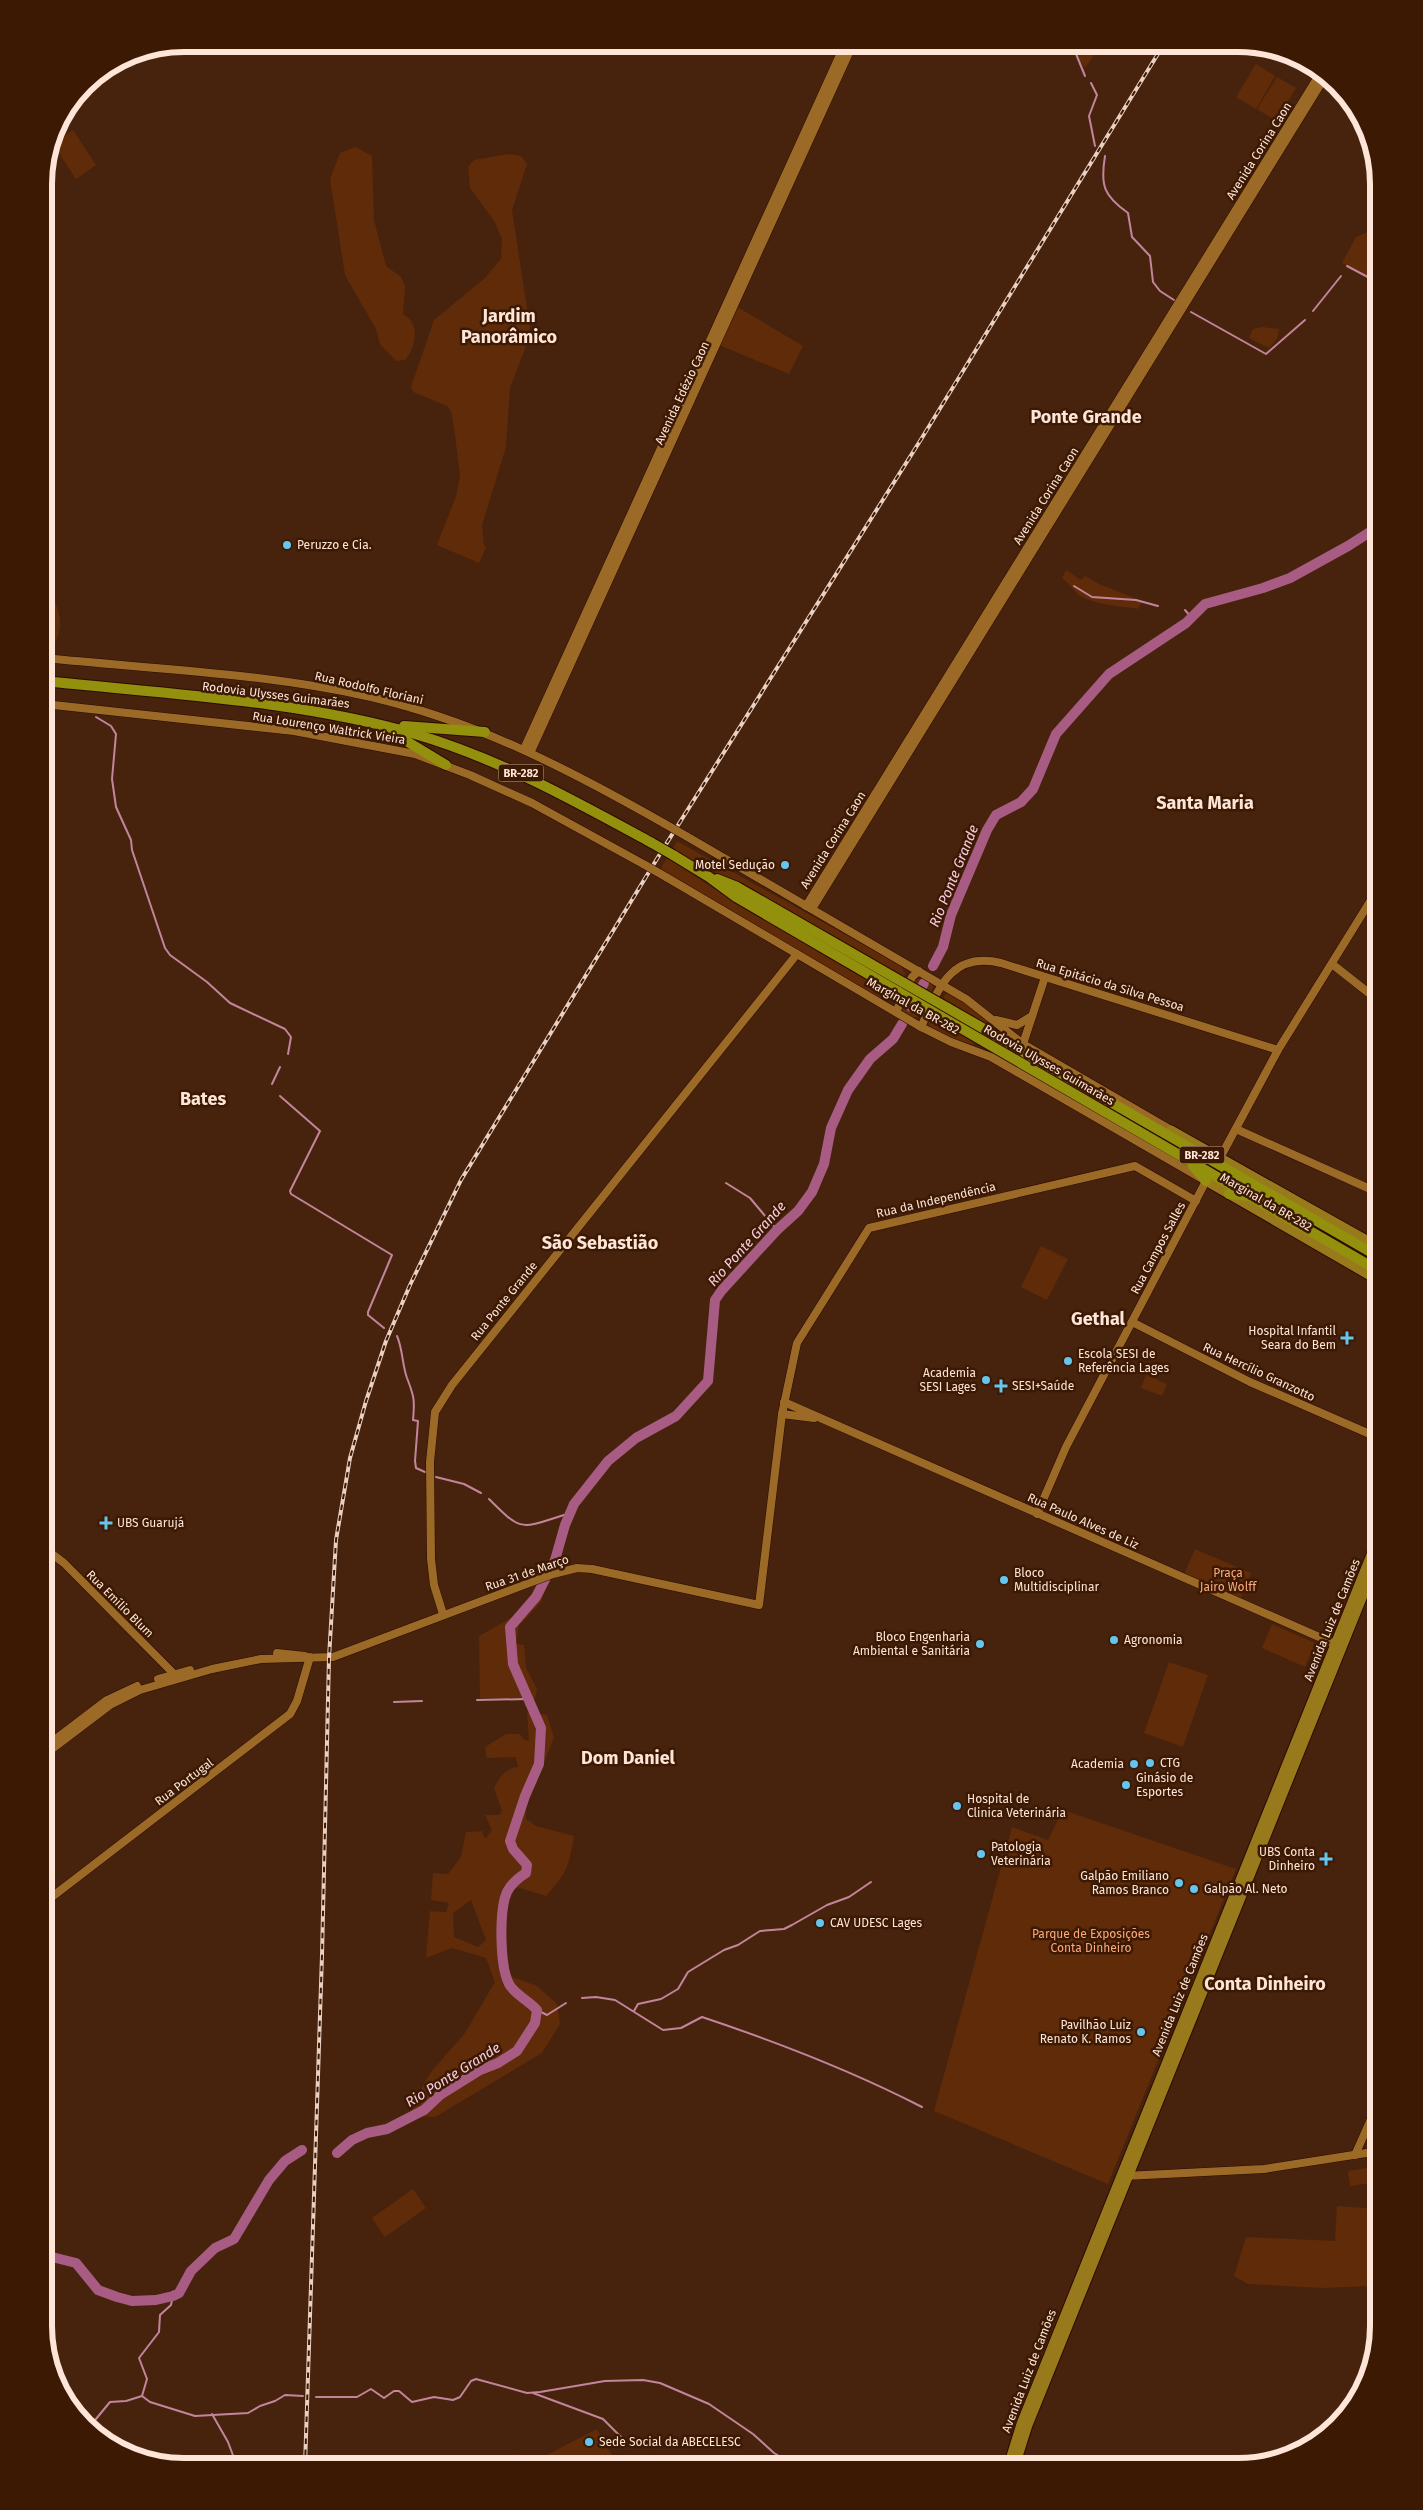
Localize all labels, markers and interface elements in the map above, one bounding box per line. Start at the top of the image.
street label: Avenida Corina Caon [1223,100,1295,202]
district label: Jardim Panorâmico [461,305,557,348]
street label: Avenida Edézio Caon [652,339,712,447]
district label: Ponte Grande [1030,406,1142,428]
street label: Avenida Corina Caon [1010,445,1082,547]
place label: Peruzzo e Cia. [297,538,372,552]
marker: Peruzzo e Cia. [281,539,293,551]
street label: Rua Rodolfo Floriani [313,669,425,707]
street label: Rodovia Ulysses Guimarães [201,679,351,711]
street label: Rua Lourenço Waltrick Vieira [251,709,407,747]
road number: BR-282 [498,764,544,781]
street label: Avenida Corina Caon [797,789,869,891]
district label: Santa Maria [1156,792,1254,814]
water label: Rio Ponte Grande [926,822,982,930]
place label: Motel Sedução [695,858,775,872]
marker: Motel Sedução [779,859,791,871]
street label: Rua Epitácio da Silva Pessoa [1034,956,1186,1014]
street label: Marginal da BR-282 [864,975,962,1037]
street label: Rodovia Ulysses Guimarães [981,1022,1117,1108]
district label: Bates [180,1088,226,1110]
road number: BR-282 [1180,1146,1224,1164]
street label: Marginal da BR-282 [1218,1170,1314,1234]
street label: Rua da Independência [875,1179,997,1221]
water label: Rio Ponte Grande [704,1198,790,1290]
street label: Rua Campos Salles [1128,1199,1188,1296]
district label: São Sebastião [542,1232,658,1254]
street label: Rua Ponte Grande [468,1259,540,1343]
district label: Gethal [1071,1308,1126,1330]
place label: Hospital Infantil Seara do Bem [1248,1324,1336,1352]
marker: Hospital Infantil Seara do Bem [1340,1331,1354,1345]
street label: Rua Hercílio Granzotto [1201,1340,1317,1404]
place label: Escola SESI de Referência Lages [1078,1347,1170,1375]
marker: Escola SESI de Referência Lages [1062,1355,1074,1367]
place label: Academia SESI Lages [919,1366,976,1394]
marker: Academia SESI Lages [980,1374,992,1386]
marker: SESI+Saúde [994,1379,1008,1393]
place label: SESI+Saúde [1012,1379,1074,1393]
street label: Rua Paulo Alves de Liz [1025,1490,1141,1552]
marker: UBS Guarujá [99,1516,113,1530]
place label: UBS Guarujá [117,1516,184,1530]
street label: Rua 31 de Março [483,1552,571,1594]
street label: Avenida Luiz de Camões [1301,1556,1363,1683]
place label: Bloco Multidisciplinar [1014,1566,1099,1594]
park label: Praça Jairo Wolff [1200,1566,1257,1594]
street label: Rua Emílio Blum [84,1568,156,1640]
marker: Bloco Multidisciplinar [998,1574,1010,1586]
place label: Bloco Engenharia Ambiental e Sanitária [853,1630,970,1658]
place label: Agronomia [1124,1633,1183,1647]
marker: Agronomia [1108,1634,1120,1646]
marker: Bloco Engenharia Ambiental e Sanitária [974,1638,986,1650]
district label: Dom Daniel [581,1747,676,1769]
street label: Rua Portugal [152,1755,216,1808]
place label: CTG [1160,1756,1180,1770]
place label: Academia [1071,1757,1124,1771]
marker: CTG [1144,1757,1156,1769]
marker: Academia [1128,1758,1140,1770]
place label: Ginásio de Esportes [1136,1771,1193,1799]
marker: Ginásio de Esportes [1120,1779,1132,1791]
place label: Hospital de Clinica Veterinária [967,1792,1066,1820]
marker: Hospital de Clinica Veterinária [951,1800,963,1812]
place label: Patologia Veterinária [991,1840,1051,1868]
place label: UBS Conta Dinheiro [1259,1845,1315,1873]
marker: Patologia Veterinária [975,1848,987,1860]
marker: UBS Conta Dinheiro [1319,1852,1333,1866]
place label: Galpão Emiliano Ramos Branco [1080,1869,1169,1897]
marker: Galpão Emiliano Ramos Branco [1173,1877,1185,1889]
place label: Galpão Al. Neto [1204,1882,1288,1896]
marker: Galpão Al. Neto [1188,1883,1200,1895]
place label: CAV UDESC Lages [830,1916,923,1930]
marker: CAV UDESC Lages [814,1917,826,1929]
park label: Parque de Exposições Conta Dinheiro [1032,1927,1150,1955]
street label: Avenida Luiz de Camões [1149,1931,1211,2058]
district label: Conta Dinheiro [1204,1973,1326,1995]
place label: Pavilhão Luiz Renato K. Ramos [1040,2018,1131,2046]
marker: Pavilhão Luiz Renato K. Ramos [1135,2026,1147,2038]
water label: Rio Ponte Grande [402,2039,504,2111]
street label: Avenida Luiz de Camões [999,2307,1059,2434]
place label: Sede Social da ABECELESC [599,2435,741,2449]
marker: Sede Social da ABECELESC [583,2436,595,2448]

